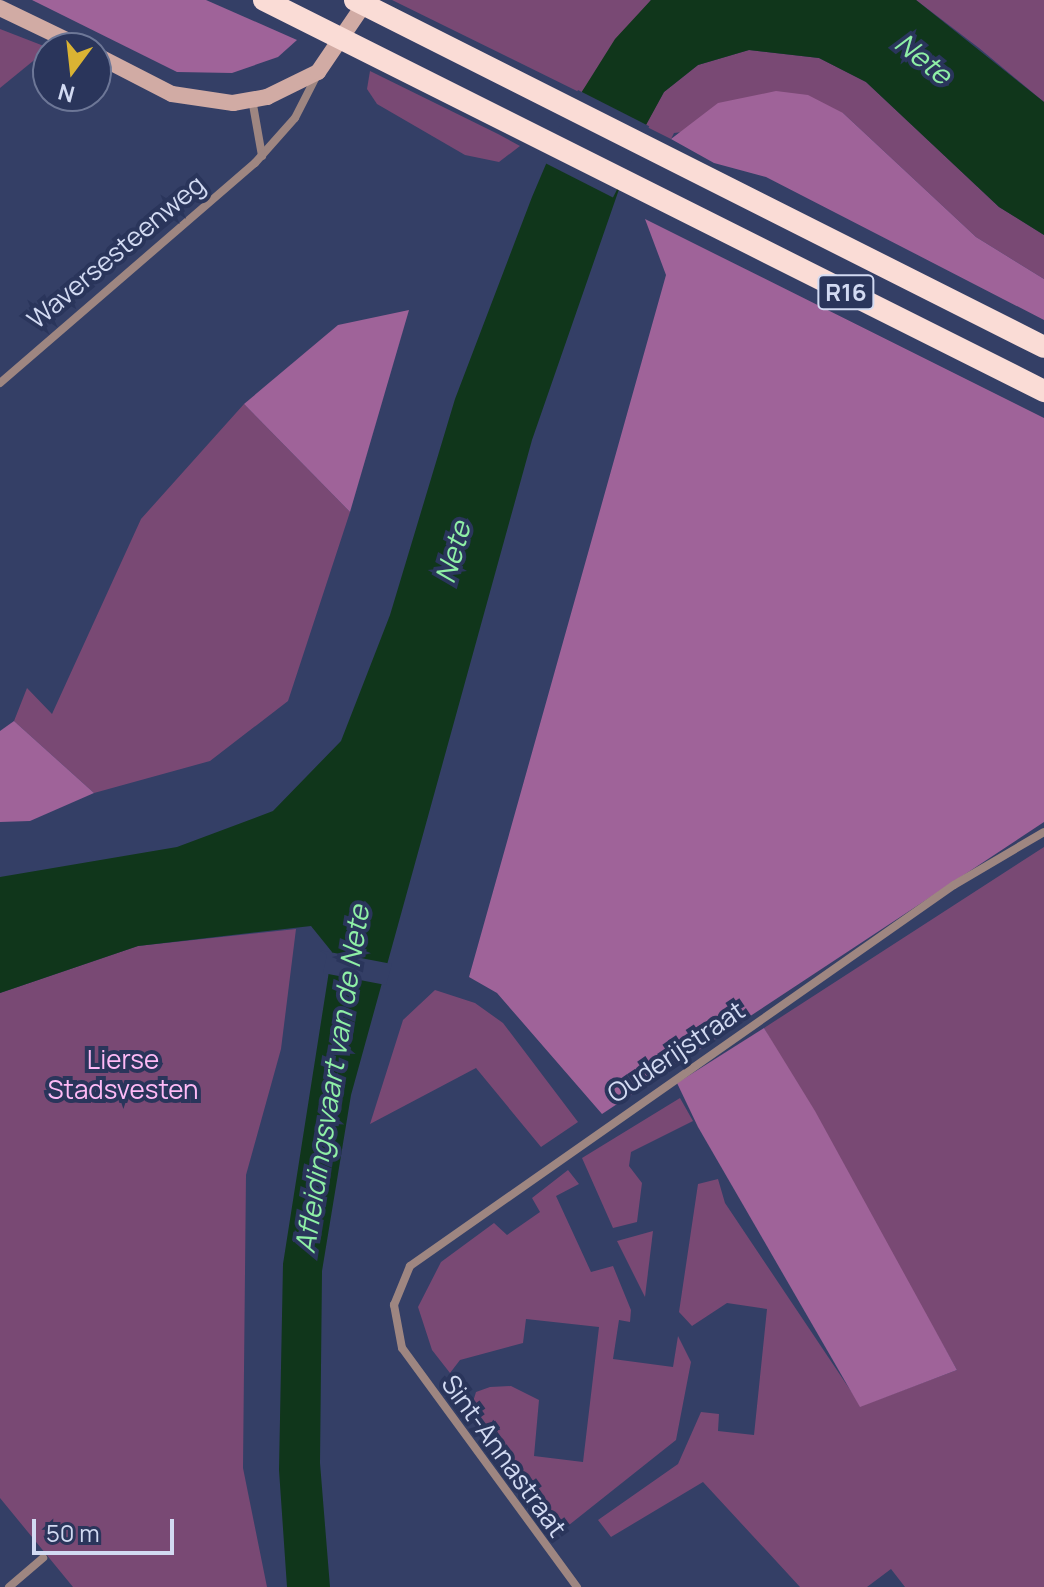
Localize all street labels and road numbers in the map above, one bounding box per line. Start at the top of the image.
street label: Waversesteenweg [21,169,211,335]
road number: R16 [816,272,876,312]
street label: Ouderijstraat [601,995,751,1109]
street label: Sint-Annastraat [435,1369,573,1543]

